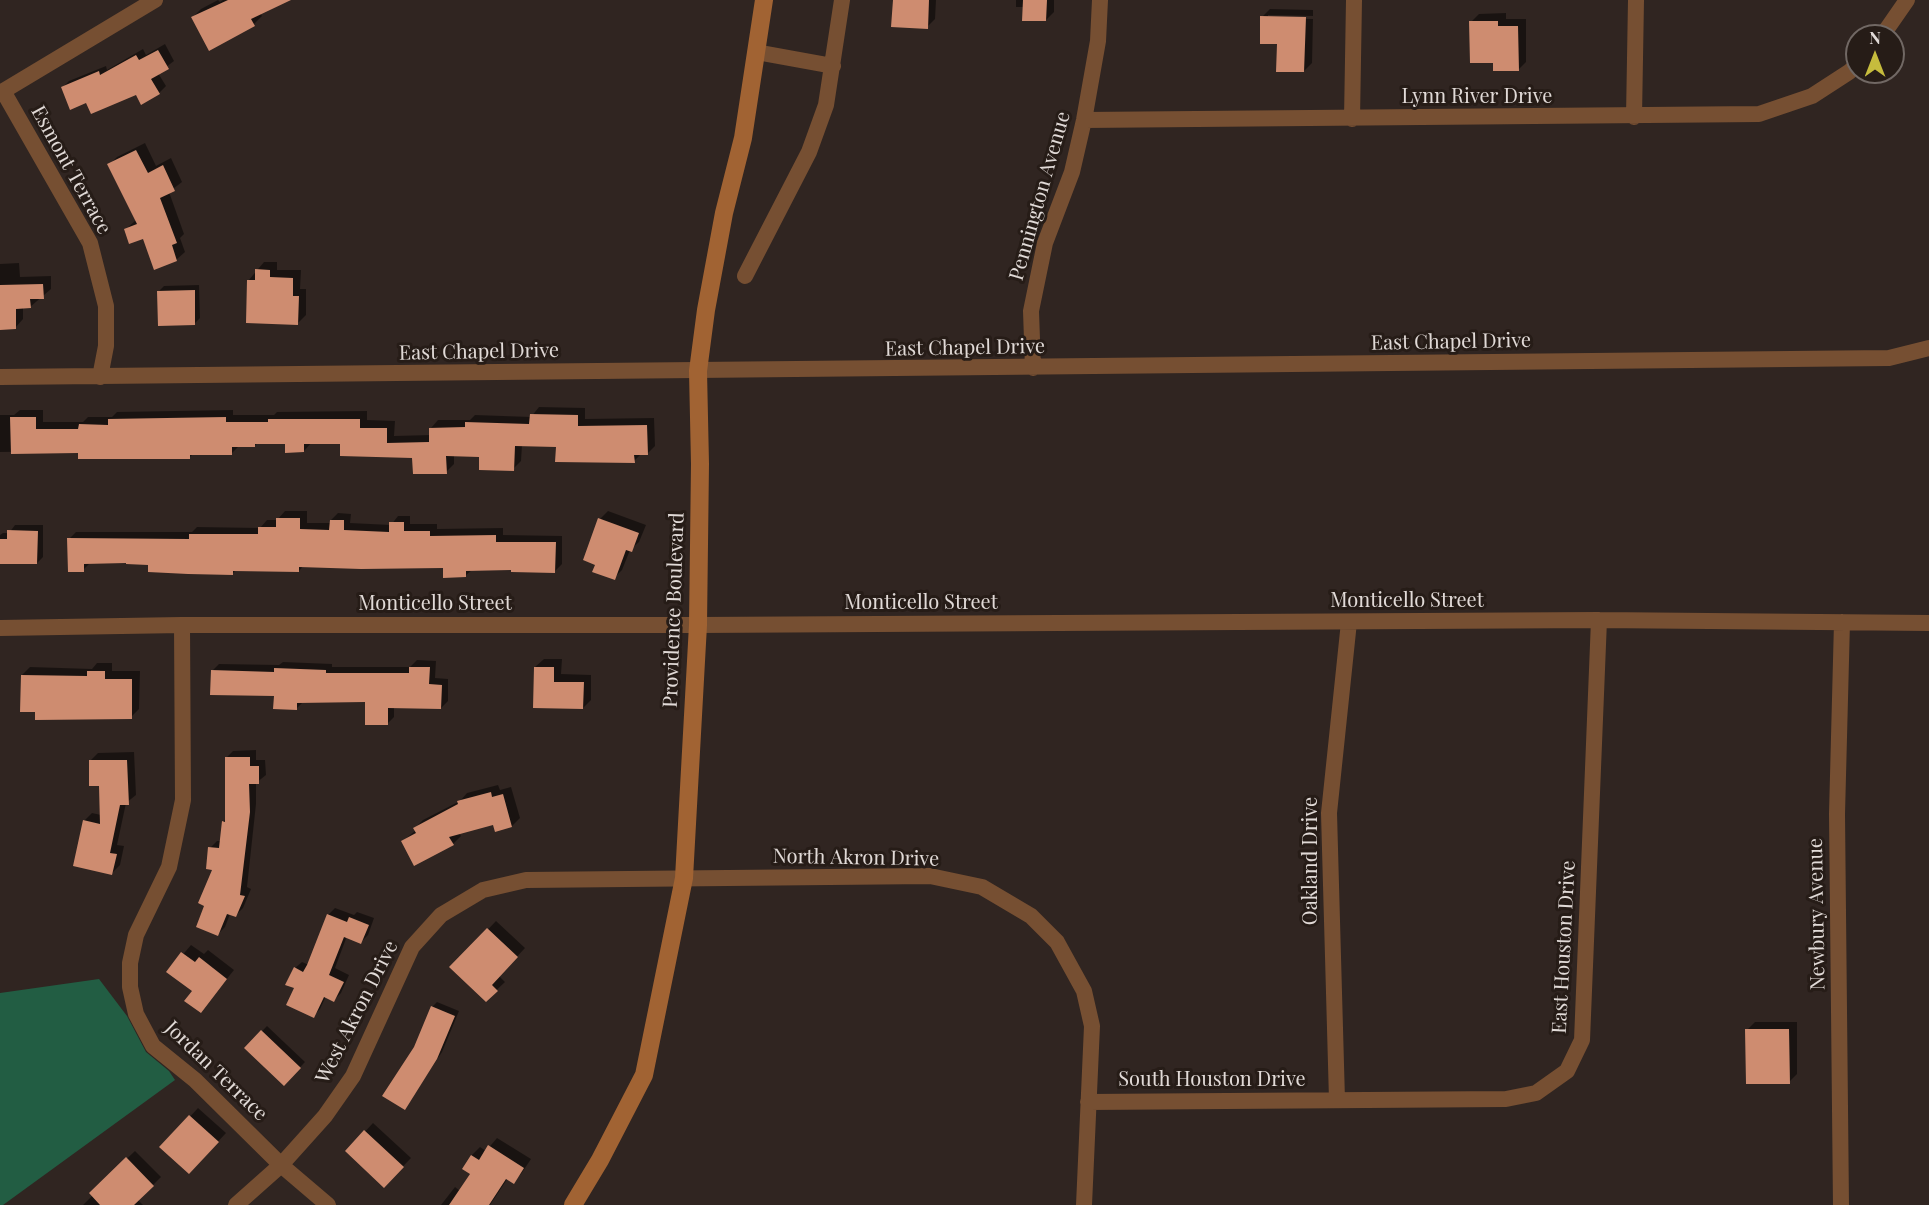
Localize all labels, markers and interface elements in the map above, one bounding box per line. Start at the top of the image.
north arrow [1845,24,1905,84]
text: N [1869,27,1881,48]
street label: Lynn River Drive [1402,85,1552,109]
street label: Esmont Terrace [26,102,116,238]
street label: Pennington Avenue [1004,109,1076,283]
street label: East Chapel Drive [1371,329,1531,355]
street label: East Chapel Drive [885,335,1045,361]
street label: East Chapel Drive [399,339,559,365]
street label: Providence Boulevard [659,512,689,708]
street label: Monticello Street [1330,589,1484,613]
street label: Monticello Street [844,591,998,615]
street label: Monticello Street [358,592,512,616]
street label: Oakland Drive [1299,797,1323,925]
street label: Newbury Avenue [1804,838,1830,990]
street label: North Akron Drive [773,845,939,871]
street label: East Houston Drive [1547,860,1581,1034]
street label: West Akron Drive [311,937,403,1087]
street label: Jordan Terrace [160,1016,272,1126]
street label: South Houston Drive [1118,1068,1306,1092]

